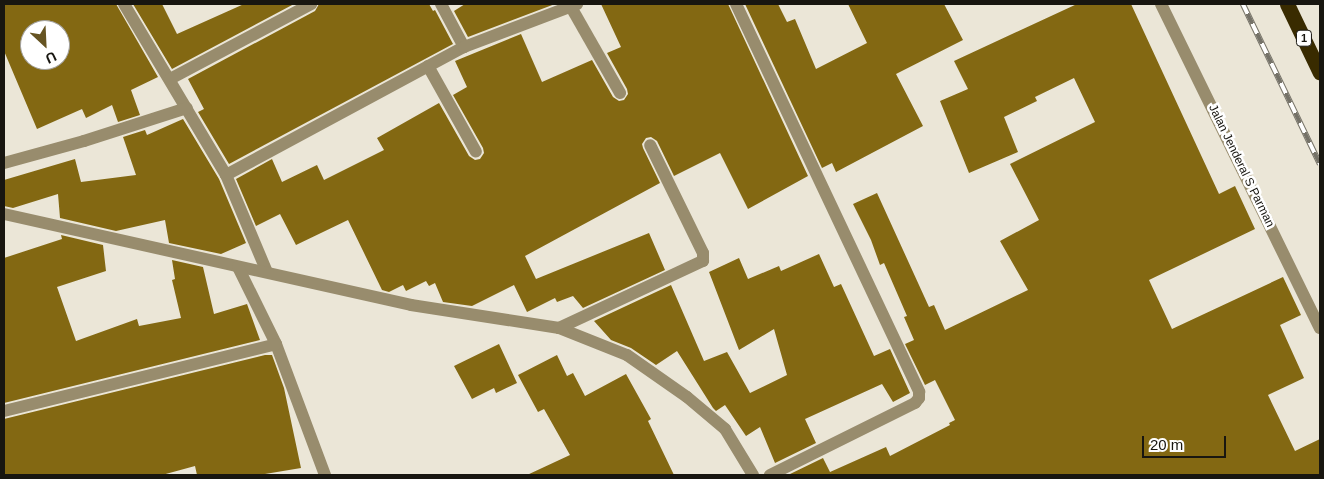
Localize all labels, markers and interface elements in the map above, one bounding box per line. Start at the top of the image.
north arrow [20,20,70,70]
road number: 1 [1295,29,1313,46]
text: U [43,48,59,67]
street label: Jalan Jenderal S Parman [1205,102,1277,230]
scale bar [1144,426,1228,458]
text: 20 m [1150,436,1183,453]

